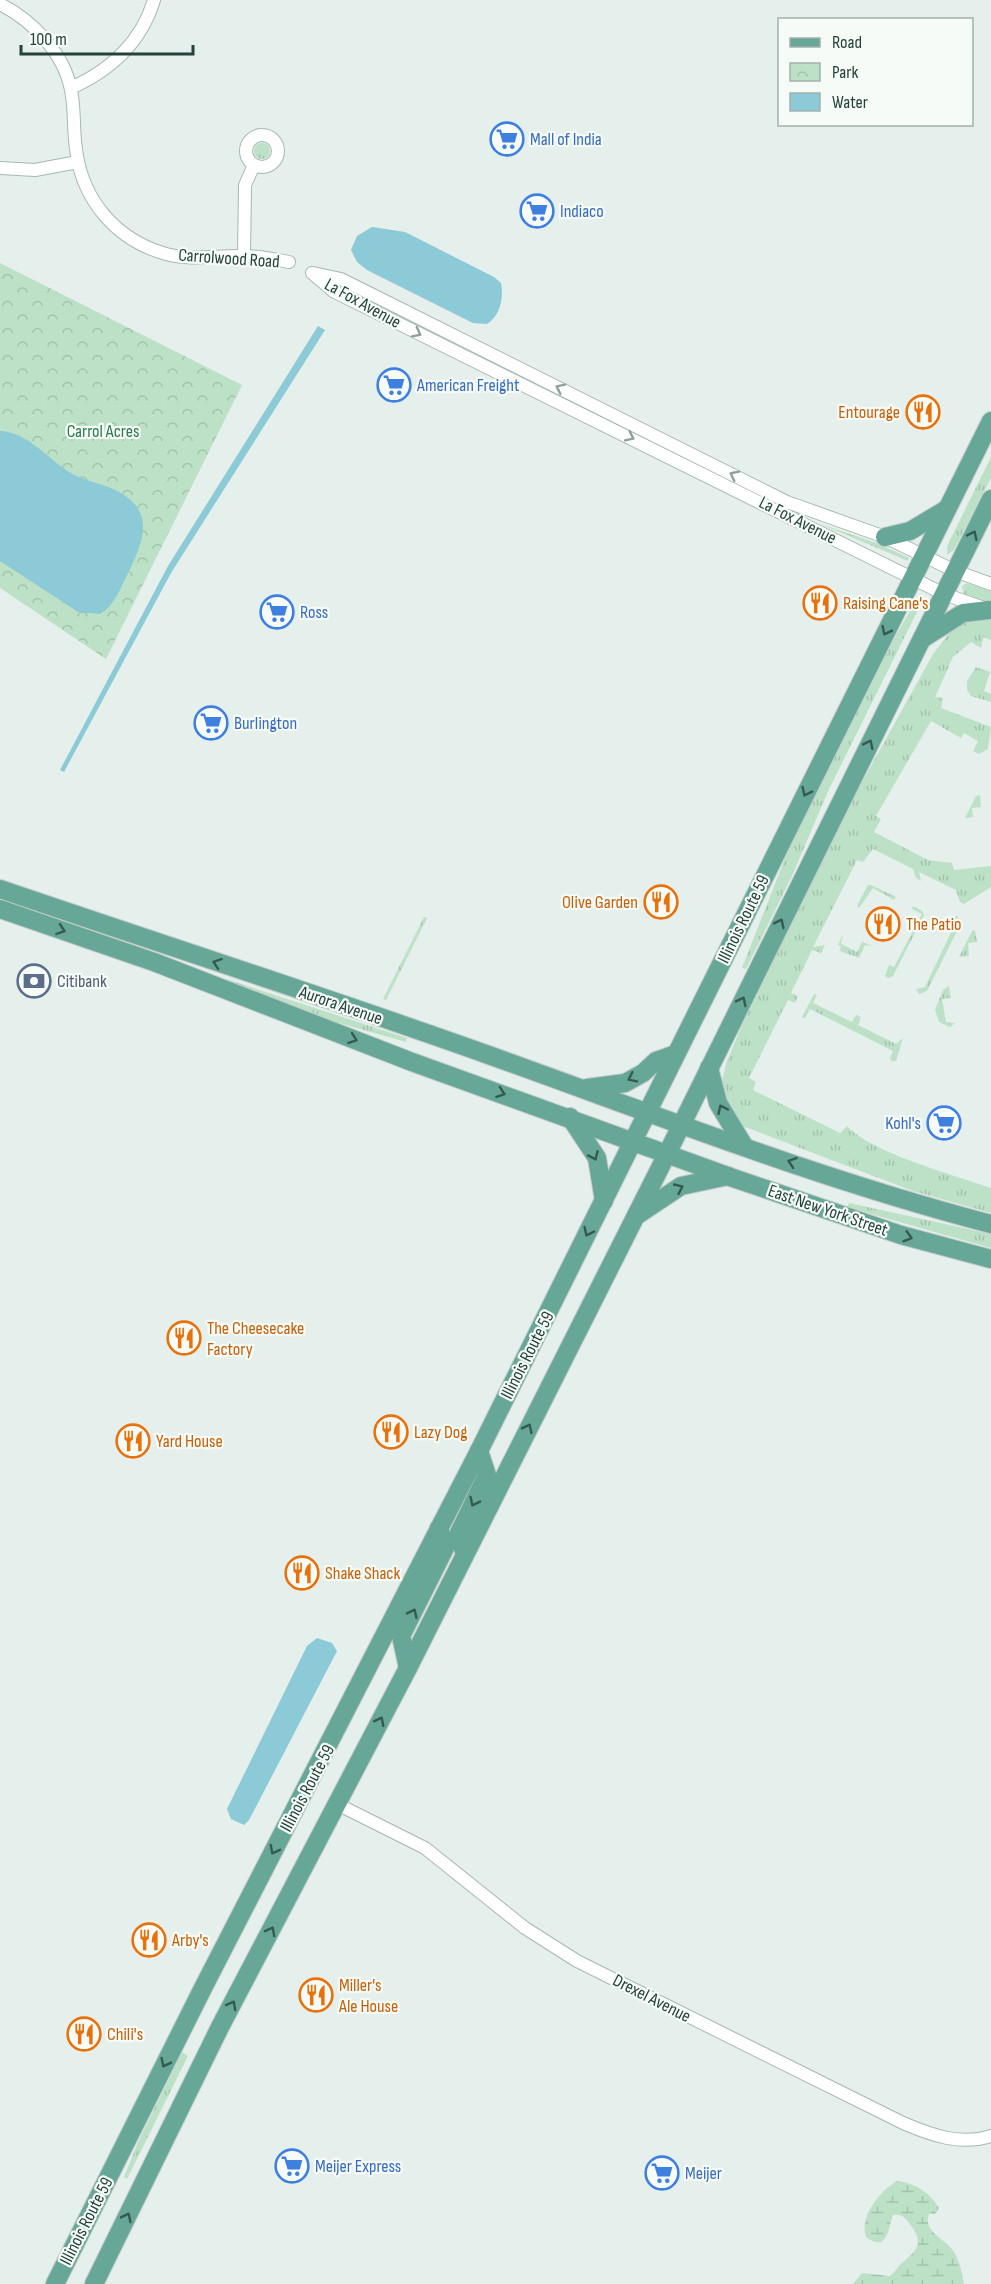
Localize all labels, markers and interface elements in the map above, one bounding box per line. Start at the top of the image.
scale bar [21,18,194,56]
legend [778,18,973,126]
text: 100 m [30,29,67,50]
text: Road [832,32,862,53]
text: Park [832,62,858,83]
text: Water [832,92,868,113]
supermarket icon: Mall of India [489,121,525,157]
place label: Mall of India [530,129,602,150]
supermarket icon: Indiaco [519,193,555,229]
place label: Indiaco [560,201,604,222]
street label: Carrolwood Road [178,244,280,273]
street label: La Fox Avenue [321,274,405,333]
one-way arrow [411,325,422,337]
supermarket icon: American Freight [376,367,412,403]
place label: American Freight [416,375,520,396]
one-way arrow [555,384,566,396]
restaurant icon: Entourage [905,394,941,430]
place label: Entourage [838,402,900,423]
park label: Carrol Acres [67,421,139,442]
one-way arrow [623,430,634,442]
one-way arrow [730,471,741,483]
street label: La Fox Avenue [756,492,840,549]
one-way arrow [966,530,978,541]
restaurant icon: Raising Cane's [802,585,838,621]
place label: Raising Cane's [843,593,929,614]
supermarket icon: Ross [259,594,295,630]
place label: Ross [300,602,328,623]
one-way arrow [882,624,894,635]
supermarket icon: Burlington [193,705,229,741]
place label: Burlington [234,713,297,734]
one-way arrow [862,740,873,751]
one-way arrow [802,786,813,797]
street label: Illinois Route 59 [713,872,774,967]
restaurant icon: Olive Garden [643,884,679,920]
place label: Olive Garden [562,892,638,913]
restaurant icon: The Patio [865,906,901,942]
place label: The Patio [906,914,962,935]
one-way arrow [773,919,784,930]
one-way arrow [55,922,66,935]
one-way arrow [213,958,223,971]
bank icon: Citibank [16,963,52,999]
place label: Citibank [57,971,107,992]
street label: Aurora Avenue [296,981,385,1029]
one-way arrow [735,997,746,1008]
one-way arrow [347,1032,358,1044]
one-way arrow [628,1071,639,1083]
one-way arrow [495,1086,506,1099]
one-way arrow [717,1105,729,1116]
supermarket icon: Kohl's [926,1105,962,1141]
place label: Kohl's [885,1113,921,1134]
one-way arrow [587,1150,599,1161]
one-way arrow [787,1157,798,1170]
street label: East New York Street [765,1180,891,1241]
one-way arrow [672,1184,683,1196]
one-way arrow [584,1225,596,1236]
one-way arrow [902,1230,913,1242]
street label: Illinois Route 59 [496,1308,559,1403]
place label: The Cheesecake Factory [207,1318,304,1360]
restaurant icon: The Cheesecake Factory [166,1320,202,1356]
restaurant icon: Lazy Dog [373,1414,409,1450]
place label: Lazy Dog [414,1422,467,1443]
restaurant icon: Yard House [115,1423,151,1459]
one-way arrow [521,1423,533,1434]
place label: Yard House [156,1431,223,1452]
one-way arrow [469,1496,481,1507]
restaurant icon: Shake Shack [284,1555,320,1591]
place label: Shake Shack [325,1563,401,1584]
one-way arrow [406,1608,417,1619]
one-way arrow [373,1717,384,1727]
street label: Illinois Route 59 [276,1741,339,1835]
one-way arrow [270,1844,281,1855]
restaurant icon: Arby's [131,1922,167,1958]
one-way arrow [264,1926,275,1937]
place label: Arby's [171,1930,209,1951]
street label: Drexel Avenue [609,1970,694,2027]
place label: Miller's Ale House [338,1975,398,2017]
restaurant icon: Miller's Ale House [298,1977,334,2013]
one-way arrow [225,2001,236,2011]
restaurant icon: Chili's [66,2016,102,2052]
place label: Chili's [107,2024,143,2045]
one-way arrow [161,2056,172,2067]
supermarket icon: Meijer Express [274,2148,310,2184]
supermarket icon: Meijer [644,2155,680,2191]
place label: Meijer Express [315,2156,401,2177]
place label: Meijer [685,2163,722,2184]
street label: Illinois Route 59 [55,2174,118,2269]
one-way arrow [120,2213,131,2224]

